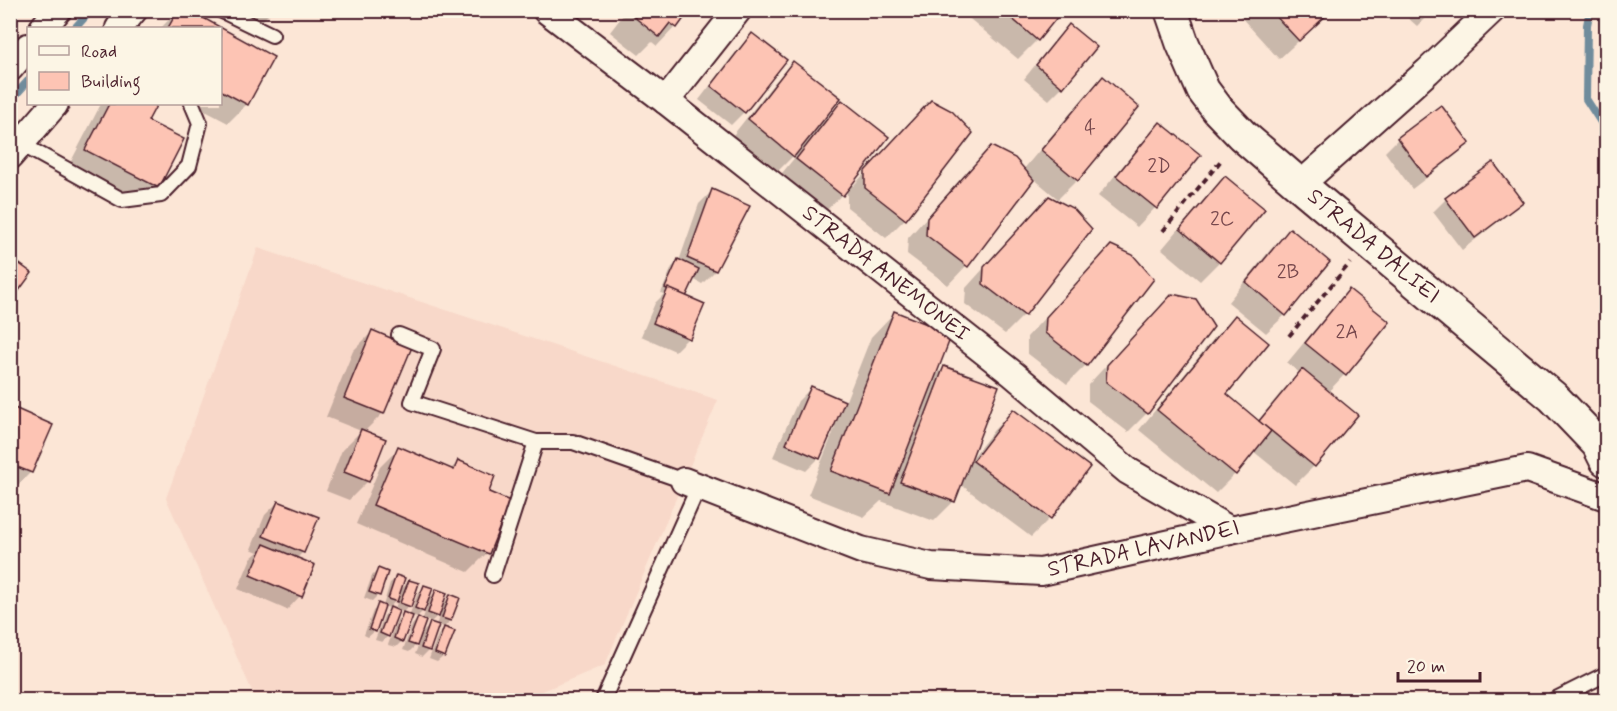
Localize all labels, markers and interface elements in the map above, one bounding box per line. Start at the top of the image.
legend [27,27,222,105]
text: Road [81,40,117,64]
text: Building [81,70,141,96]
house number: 4 [1084,115,1096,142]
house number: 2D [1147,153,1171,180]
street label: STRADA DALIEI [1301,183,1445,310]
street label: STRADA ANEMONEI [796,199,975,348]
house number: 2C [1210,206,1234,233]
house number: 2B [1277,259,1299,286]
house number: 2A [1336,319,1358,346]
street label: STRADA LAVANDEI [1045,514,1242,584]
scale bar [1398,645,1480,683]
text: 20 m [1407,655,1445,679]

